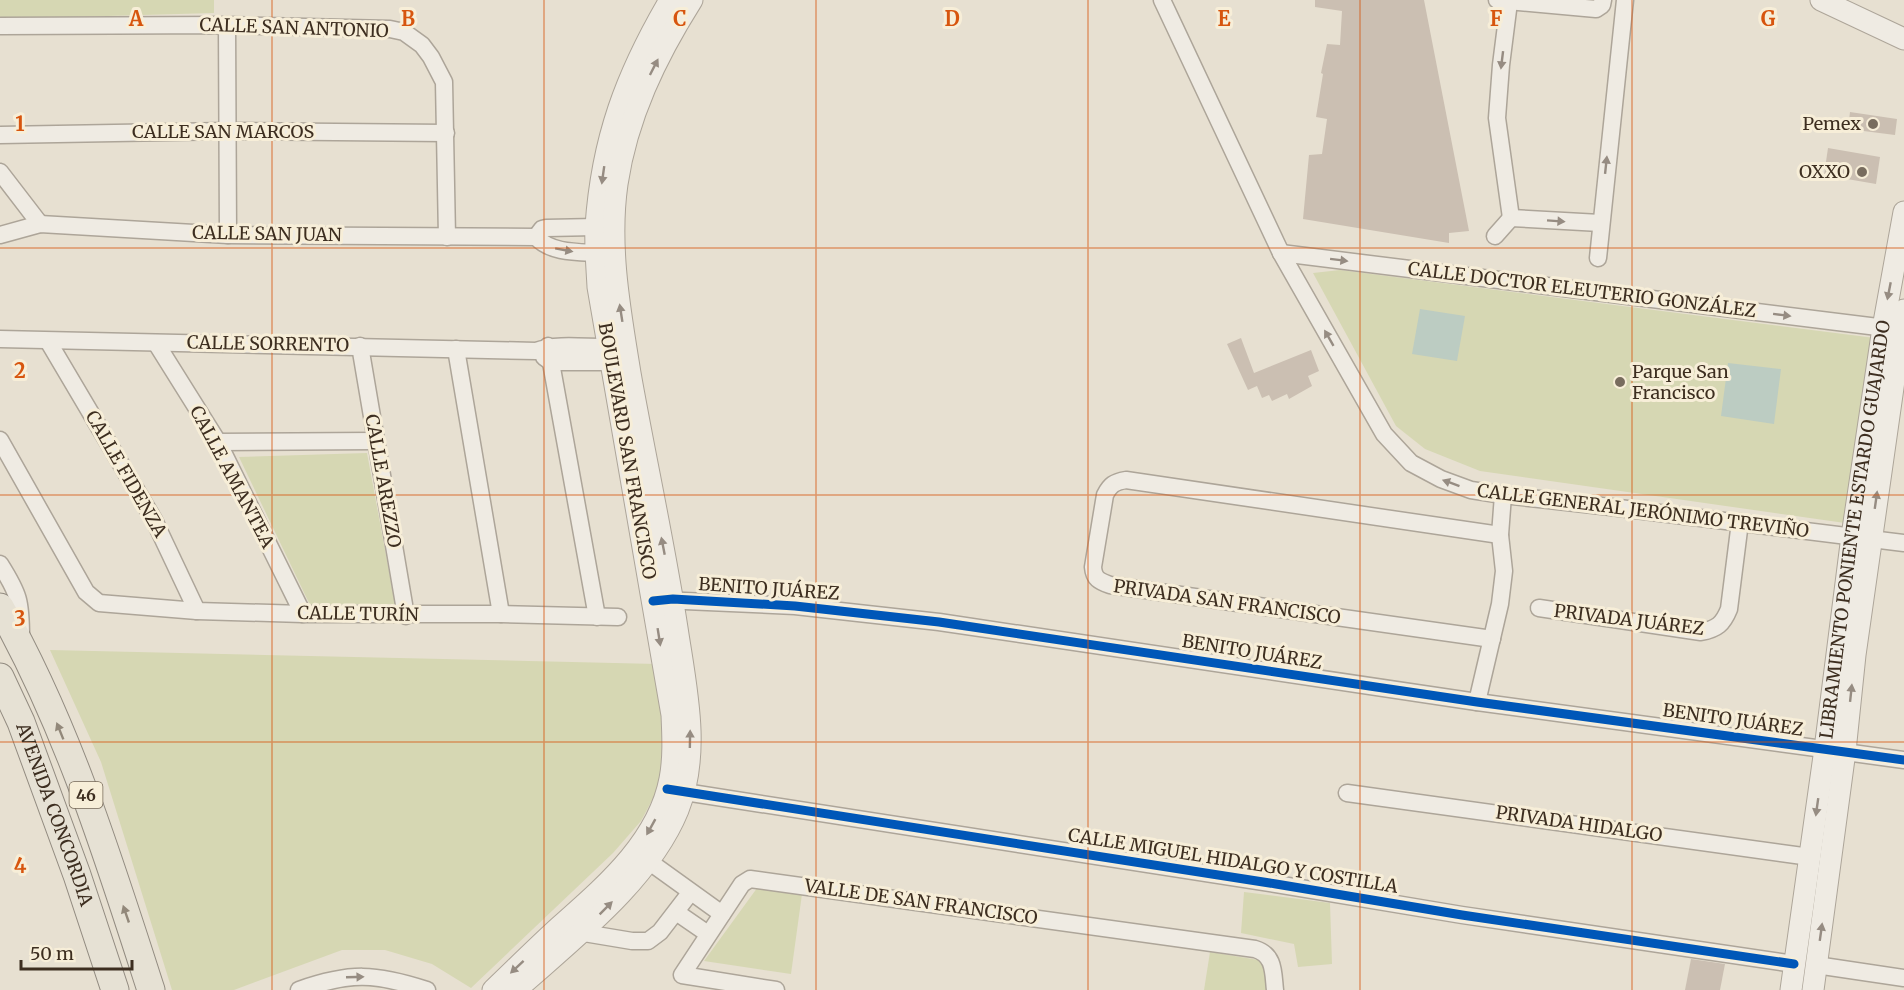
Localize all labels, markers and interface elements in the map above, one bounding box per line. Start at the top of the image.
text: A [128,6,144,31]
text: B [401,6,415,31]
text: C [673,6,687,31]
text: D [944,6,960,31]
text: E [1217,6,1231,31]
text: F [1490,6,1503,31]
text: G [1761,6,1776,31]
street label: CALLE SAN ANTONIO [199,13,389,42]
one-way arrow [1497,50,1506,69]
one-way arrow [649,58,659,75]
text: 1 [15,111,25,136]
place label: Pemex [1802,112,1861,135]
marker: Pemex [1866,117,1880,131]
street label: CALLE SAN MARCOS [132,120,314,143]
one-way arrow [1602,155,1611,174]
place label: OXXO [1799,160,1850,183]
one-way arrow [598,165,607,184]
marker: OXXO [1855,165,1869,179]
one-way arrow [1546,217,1565,226]
street label: CALLE SAN JUAN [192,221,342,246]
one-way arrow [555,246,574,255]
one-way arrow [1329,256,1348,265]
street label: CALLE DOCTOR ELEUTERIO GONZÁLEZ [1407,257,1757,322]
one-way arrow [1884,281,1893,300]
one-way arrow [616,303,625,322]
one-way arrow [1773,311,1792,320]
street label: LIBRAMIENTO PONIENTE ESTARDO GUAJARDO [1814,318,1895,740]
street label: BOULEVARD SAN FRANCISCO [594,321,661,581]
one-way arrow [1324,329,1334,346]
street label: CALLE SORRENTO [187,331,349,356]
text: 2 [14,358,26,383]
place label: Parque San Francisco [1632,360,1729,404]
marker: Parque San Francisco [1613,375,1627,389]
street label: CALLE AMANTEA [185,402,280,552]
street label: CALLE FIDENZA [81,406,172,542]
street label: CALLE AREZZO [360,412,407,550]
one-way arrow [1442,477,1460,487]
street label: CALLE GENERAL JERÓNIMO TREVIÑO [1476,479,1810,542]
one-way arrow [1872,490,1881,509]
one-way arrow [658,537,667,556]
street label: BENITO JUÁREZ [698,572,840,605]
street label: PRIVADA SAN FRANCISCO [1112,574,1342,629]
street label: PRIVADA JUÁREZ [1553,599,1706,640]
street label: CALLE TURÍN [297,601,419,626]
text: 3 [14,606,26,631]
one-way arrow [655,627,664,646]
street label: BENITO JUÁREZ [1180,629,1324,674]
one-way arrow [1846,684,1856,703]
street label: BENITO JUÁREZ [1661,698,1805,741]
street label: AVENIDA CONCORDIA [11,719,99,909]
one-way arrow [55,722,64,740]
one-way arrow [685,730,695,749]
road number: 46 [70,782,103,808]
one-way arrow [1813,798,1822,817]
street label: PRIVADA HIDALGO [1494,800,1664,847]
one-way arrow [646,818,656,835]
street label: CALLE MIGUEL HIDALGO Y COSTILLA [1067,823,1400,898]
text: 4 [14,853,27,878]
street label: VALLE DE SAN FRANCISCO [802,874,1039,929]
one-way arrow [598,901,612,915]
one-way arrow [121,905,131,923]
one-way arrow [1816,922,1825,941]
scale bar [21,933,132,971]
text: 50 m [30,942,74,965]
one-way arrow [510,960,525,973]
one-way arrow [346,972,365,981]

